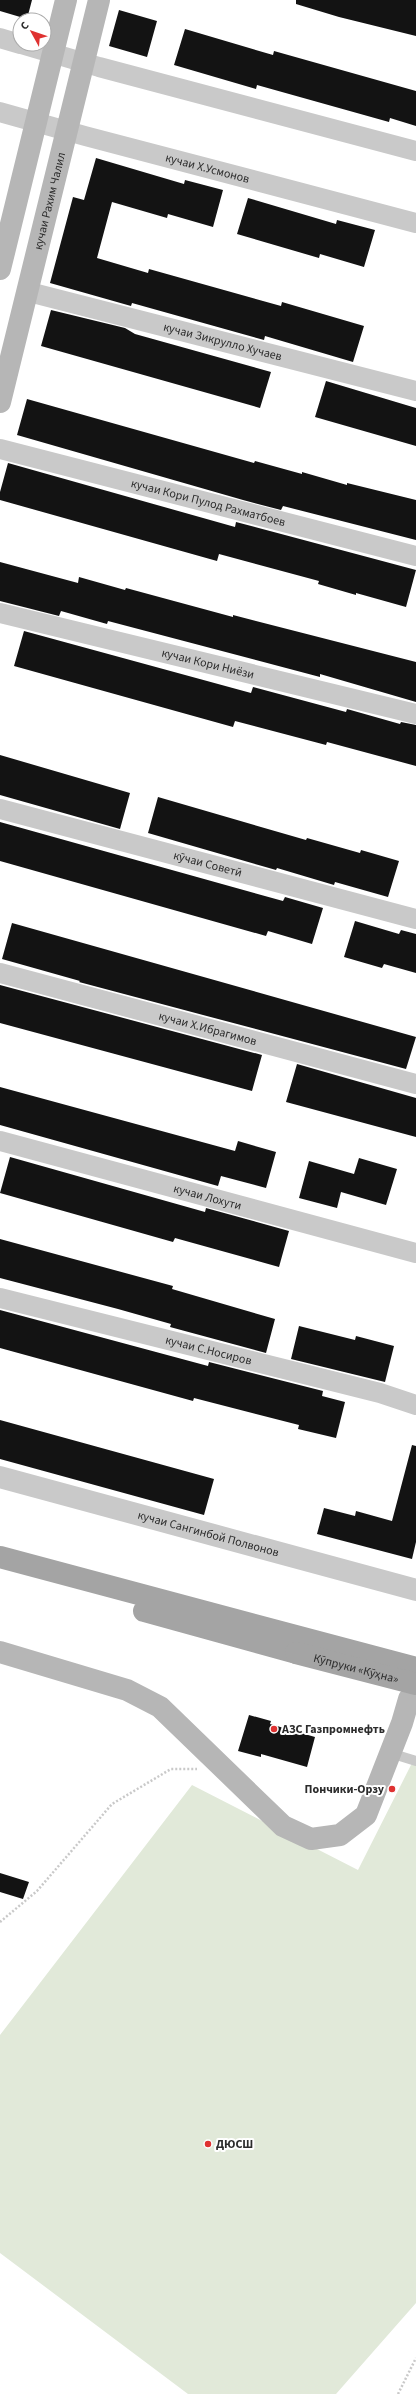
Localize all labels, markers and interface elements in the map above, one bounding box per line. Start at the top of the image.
north arrow [12,12,52,52]
text: С [17,18,33,33]
street label: кучаи Х.Усмонов [164,149,251,187]
street label: кучаи Рахим Чалил [29,150,70,252]
street label: кучаи Зикрулло Хучаев [162,318,284,365]
street label: кучаи Кори Пулод Рахматбоев [129,475,287,531]
street label: кучаи Кори Ниёзи [160,644,256,683]
street label: кӯчаи Советӣ [172,847,244,881]
street label: кучаи Х.Ибрагимов [157,1007,259,1050]
street label: кучаи Лохути [172,1180,244,1214]
street label: кучаи С.Носиров [164,1331,254,1369]
street label: кучаи Сангинбой Полвонов [136,1506,281,1561]
street label: Кӯпруки «Кӯҳна» [312,1649,401,1688]
place label: АЗС Газпромнефть [281,1721,385,1738]
marker: АЗС Газпромнефть [269,1724,279,1734]
place label: Пончики-Орзу [305,1781,385,1798]
marker: Пончики-Орзу [387,1784,397,1794]
place label: ДЮСШ [216,2136,253,2153]
marker: ДЮСШ [203,2139,213,2149]

